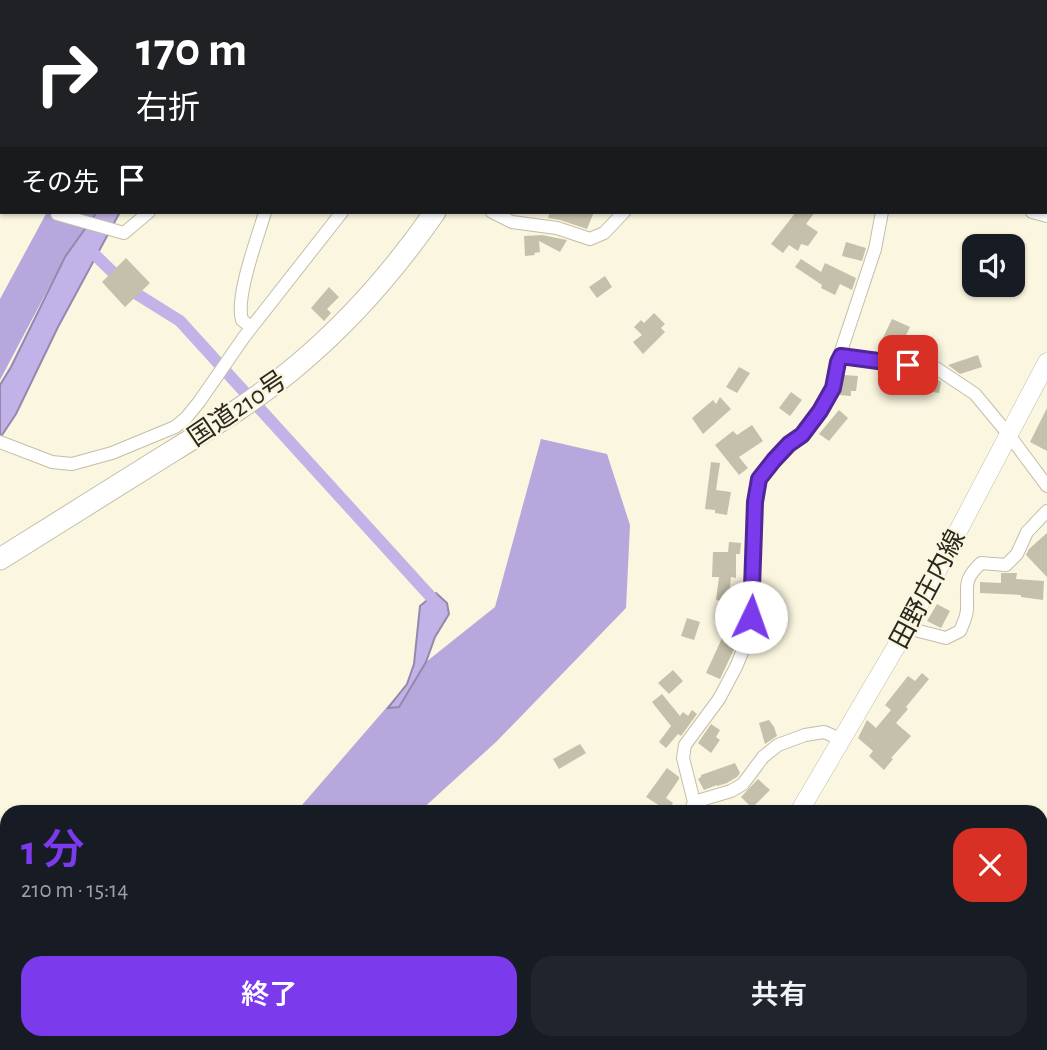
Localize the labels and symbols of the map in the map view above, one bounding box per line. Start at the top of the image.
pin [878,335,938,395]
street label: 国道210号 [183,366,291,451]
street label: 田野庄内線 [885,525,970,653]
position arrow [714,580,788,654]

